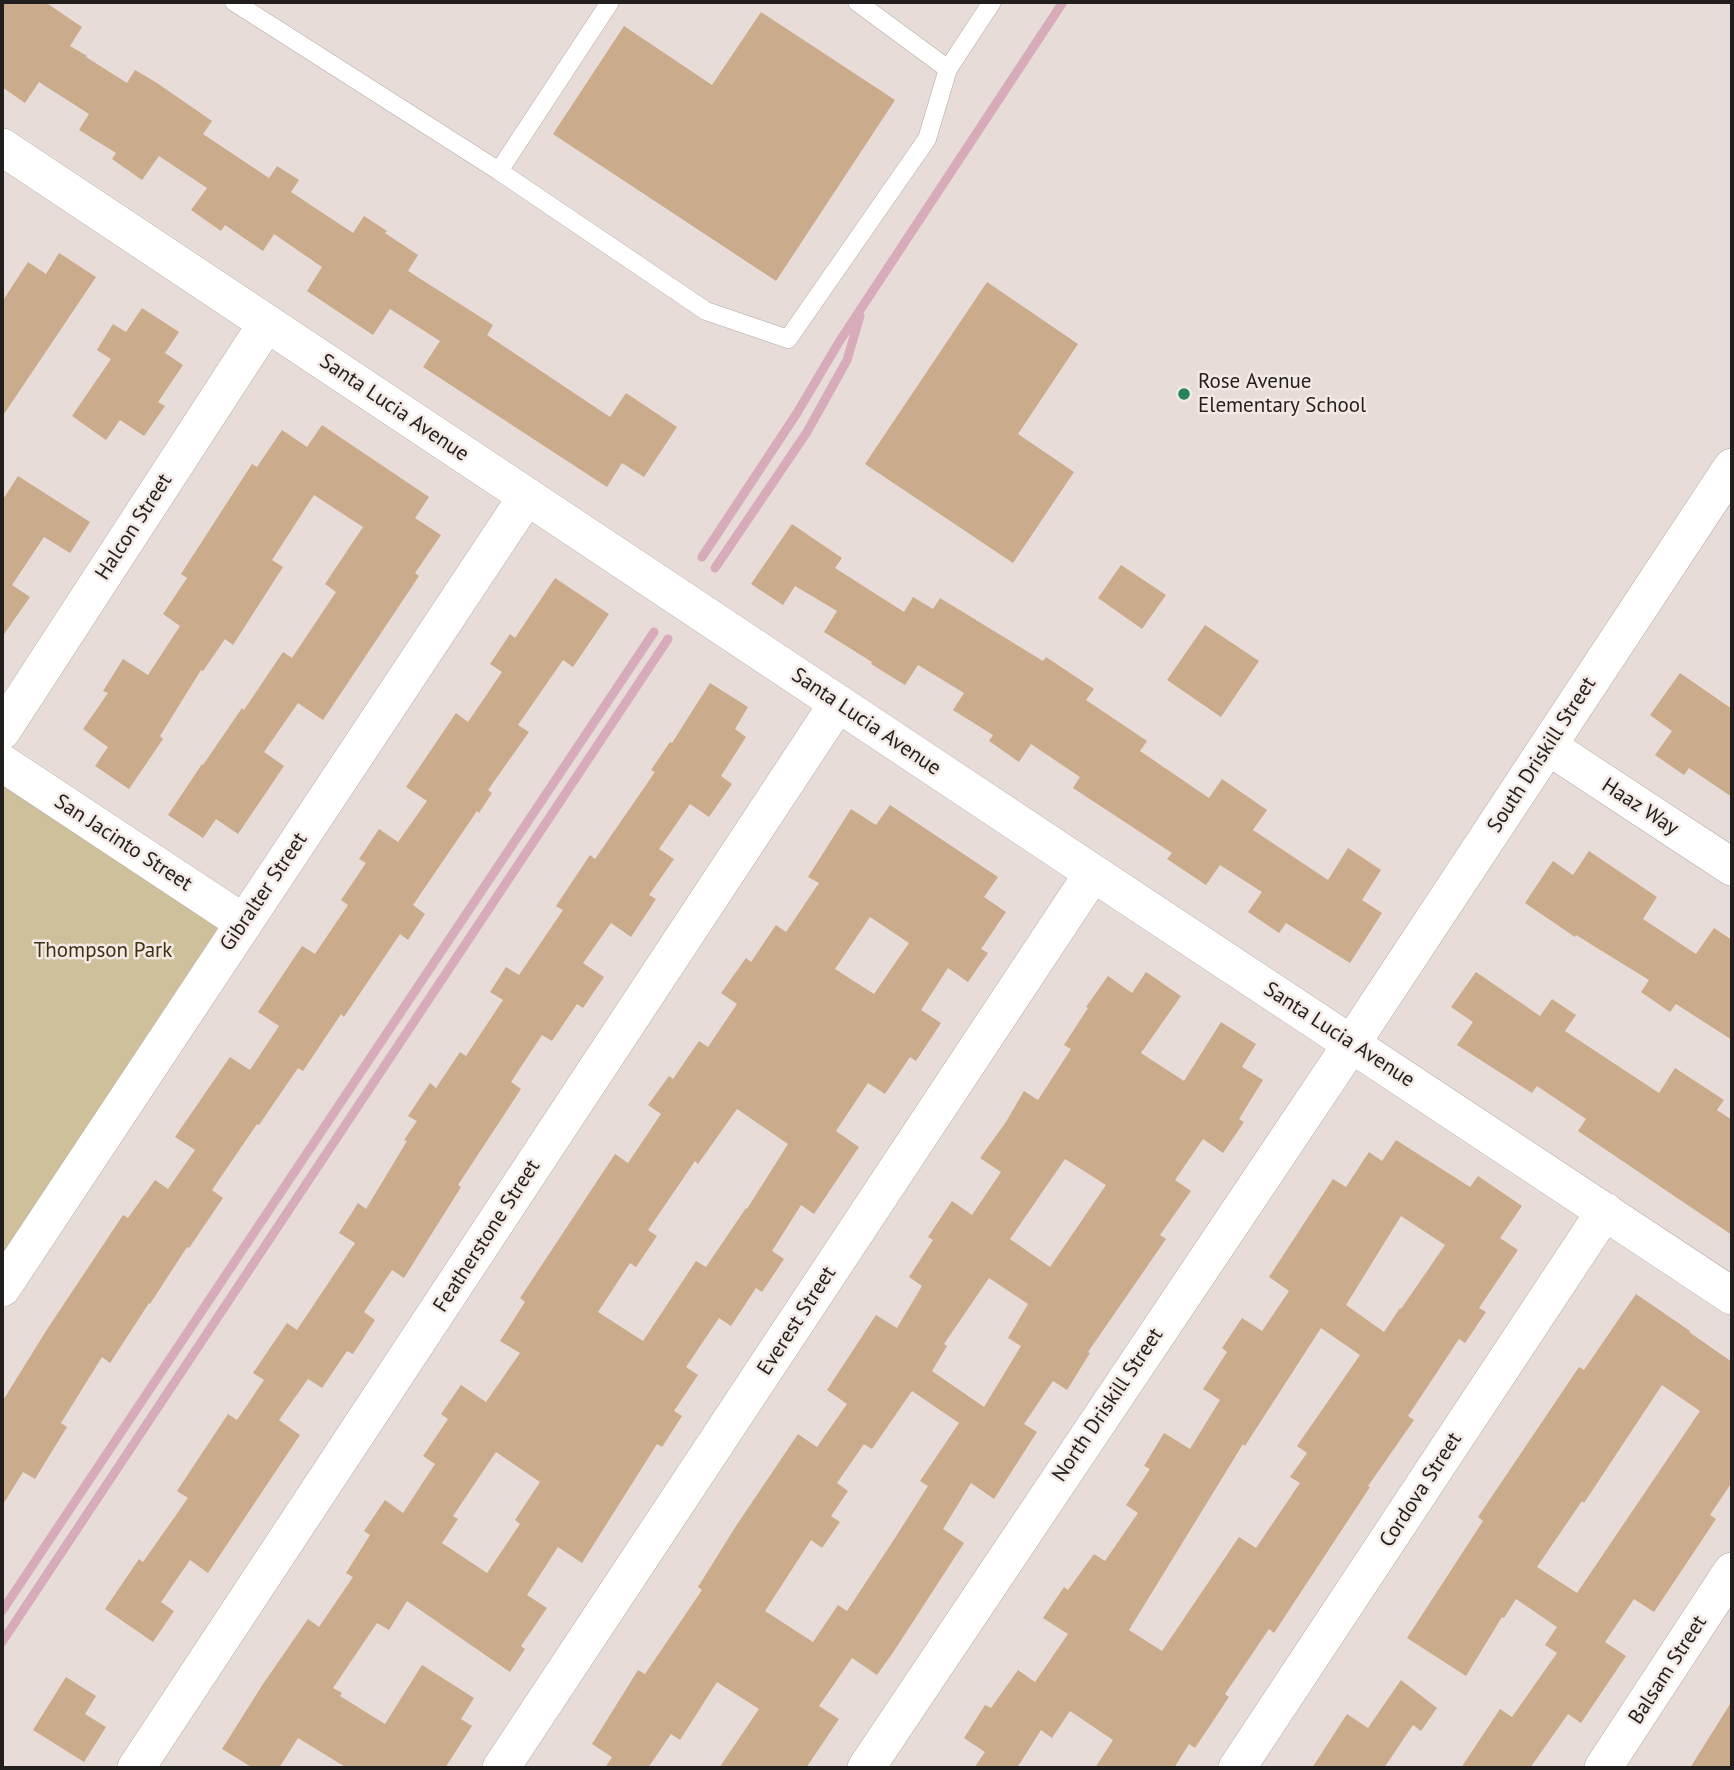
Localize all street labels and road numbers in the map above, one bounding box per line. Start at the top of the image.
street label: Santa Lucia Avenue [315,349,473,467]
street label: Halcon Street [90,469,178,585]
street label: Santa Lucia Avenue [787,663,945,781]
street label: South Driskill Street [1482,672,1602,838]
street label: Haaz Way [1597,773,1683,841]
street label: San Jacinto Street [49,789,197,897]
street label: Gibralter Street [215,828,313,956]
street label: Santa Lucia Avenue [1259,977,1419,1093]
street label: Featherstone Street [428,1155,546,1317]
street label: Everest Street [752,1262,842,1380]
street label: North Driskill Street [1047,1323,1169,1487]
street label: Cordova Street [1375,1428,1467,1552]
street label: Balsam Street [1624,1611,1712,1729]

